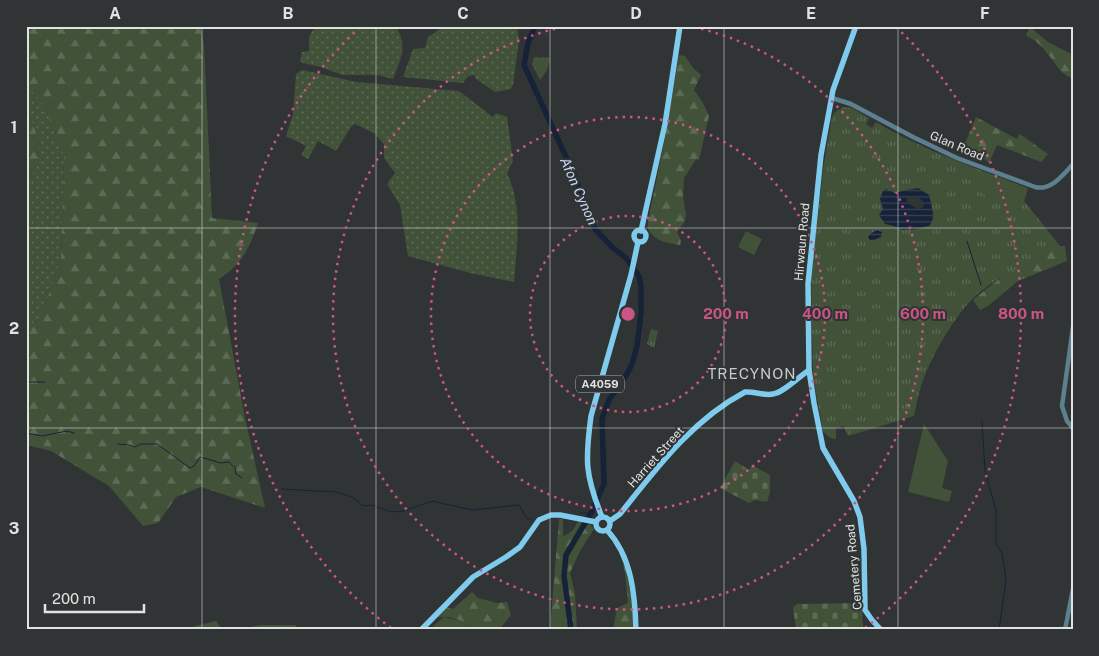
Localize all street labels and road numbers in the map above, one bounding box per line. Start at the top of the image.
street label: Glan Road [928,128,986,164]
street label: Hirwaun Road [792,202,812,282]
road number: A4059 [576,376,624,392]
street label: Harriet Street [625,423,687,490]
street label: Cemetery Road [843,524,865,610]

